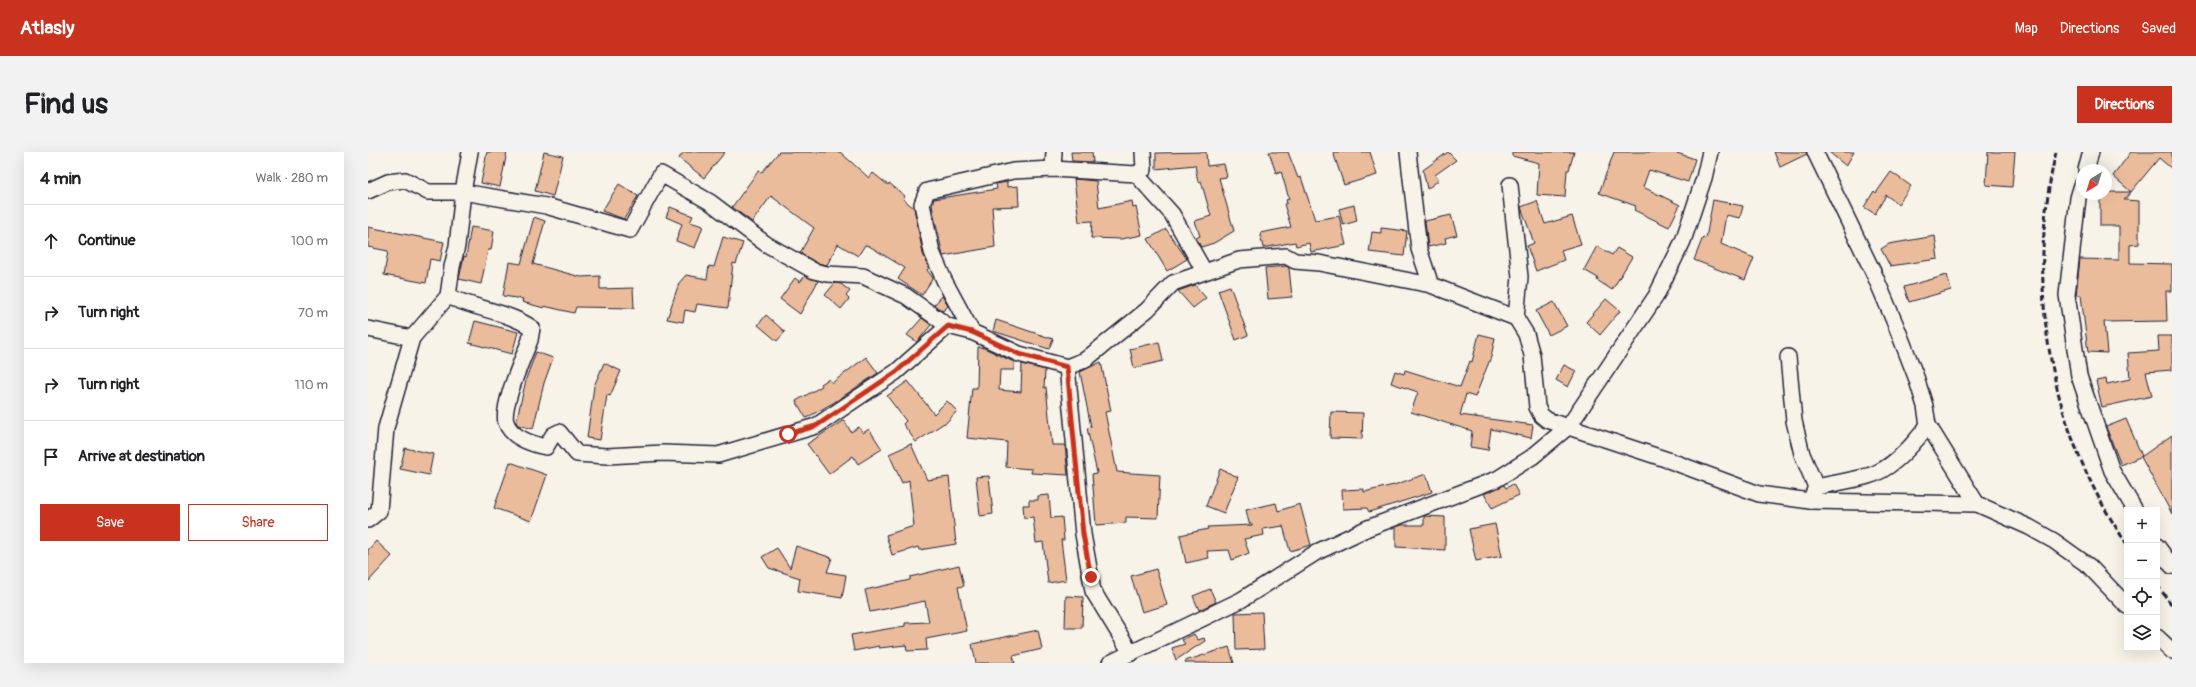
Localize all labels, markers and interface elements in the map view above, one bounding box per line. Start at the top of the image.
text: Atlasly [20,16,74,40]
text: Map [2015,20,2038,37]
text: Directions [2060,20,2119,37]
text: Saved [2141,20,2176,37]
button: Directions [2077,86,2172,123]
text: Find us [24,87,108,122]
north arrow [2076,164,2112,200]
text: 4 min [40,168,81,189]
text: Walk · 280 m [255,170,328,186]
icon: ahead [40,230,62,252]
text: Continue [78,231,136,250]
text: 100 m [291,233,328,249]
icon: right [40,302,62,324]
text: Turn right [78,303,139,322]
text: 70 m [298,305,328,321]
icon: right [40,374,62,396]
text: Turn right [78,375,139,394]
text: 110 m [295,377,328,393]
route start [779,425,797,443]
icon: arrive [40,446,62,468]
text: Arrive at destination [78,447,205,466]
button: Save [40,504,180,541]
button: Share [188,504,328,541]
map controls [2124,507,2160,651]
button: + [2124,507,2160,543]
button: − [2124,543,2160,579]
route end [1082,568,1100,586]
button: locate [2124,579,2160,615]
button: layers [2124,615,2160,651]

